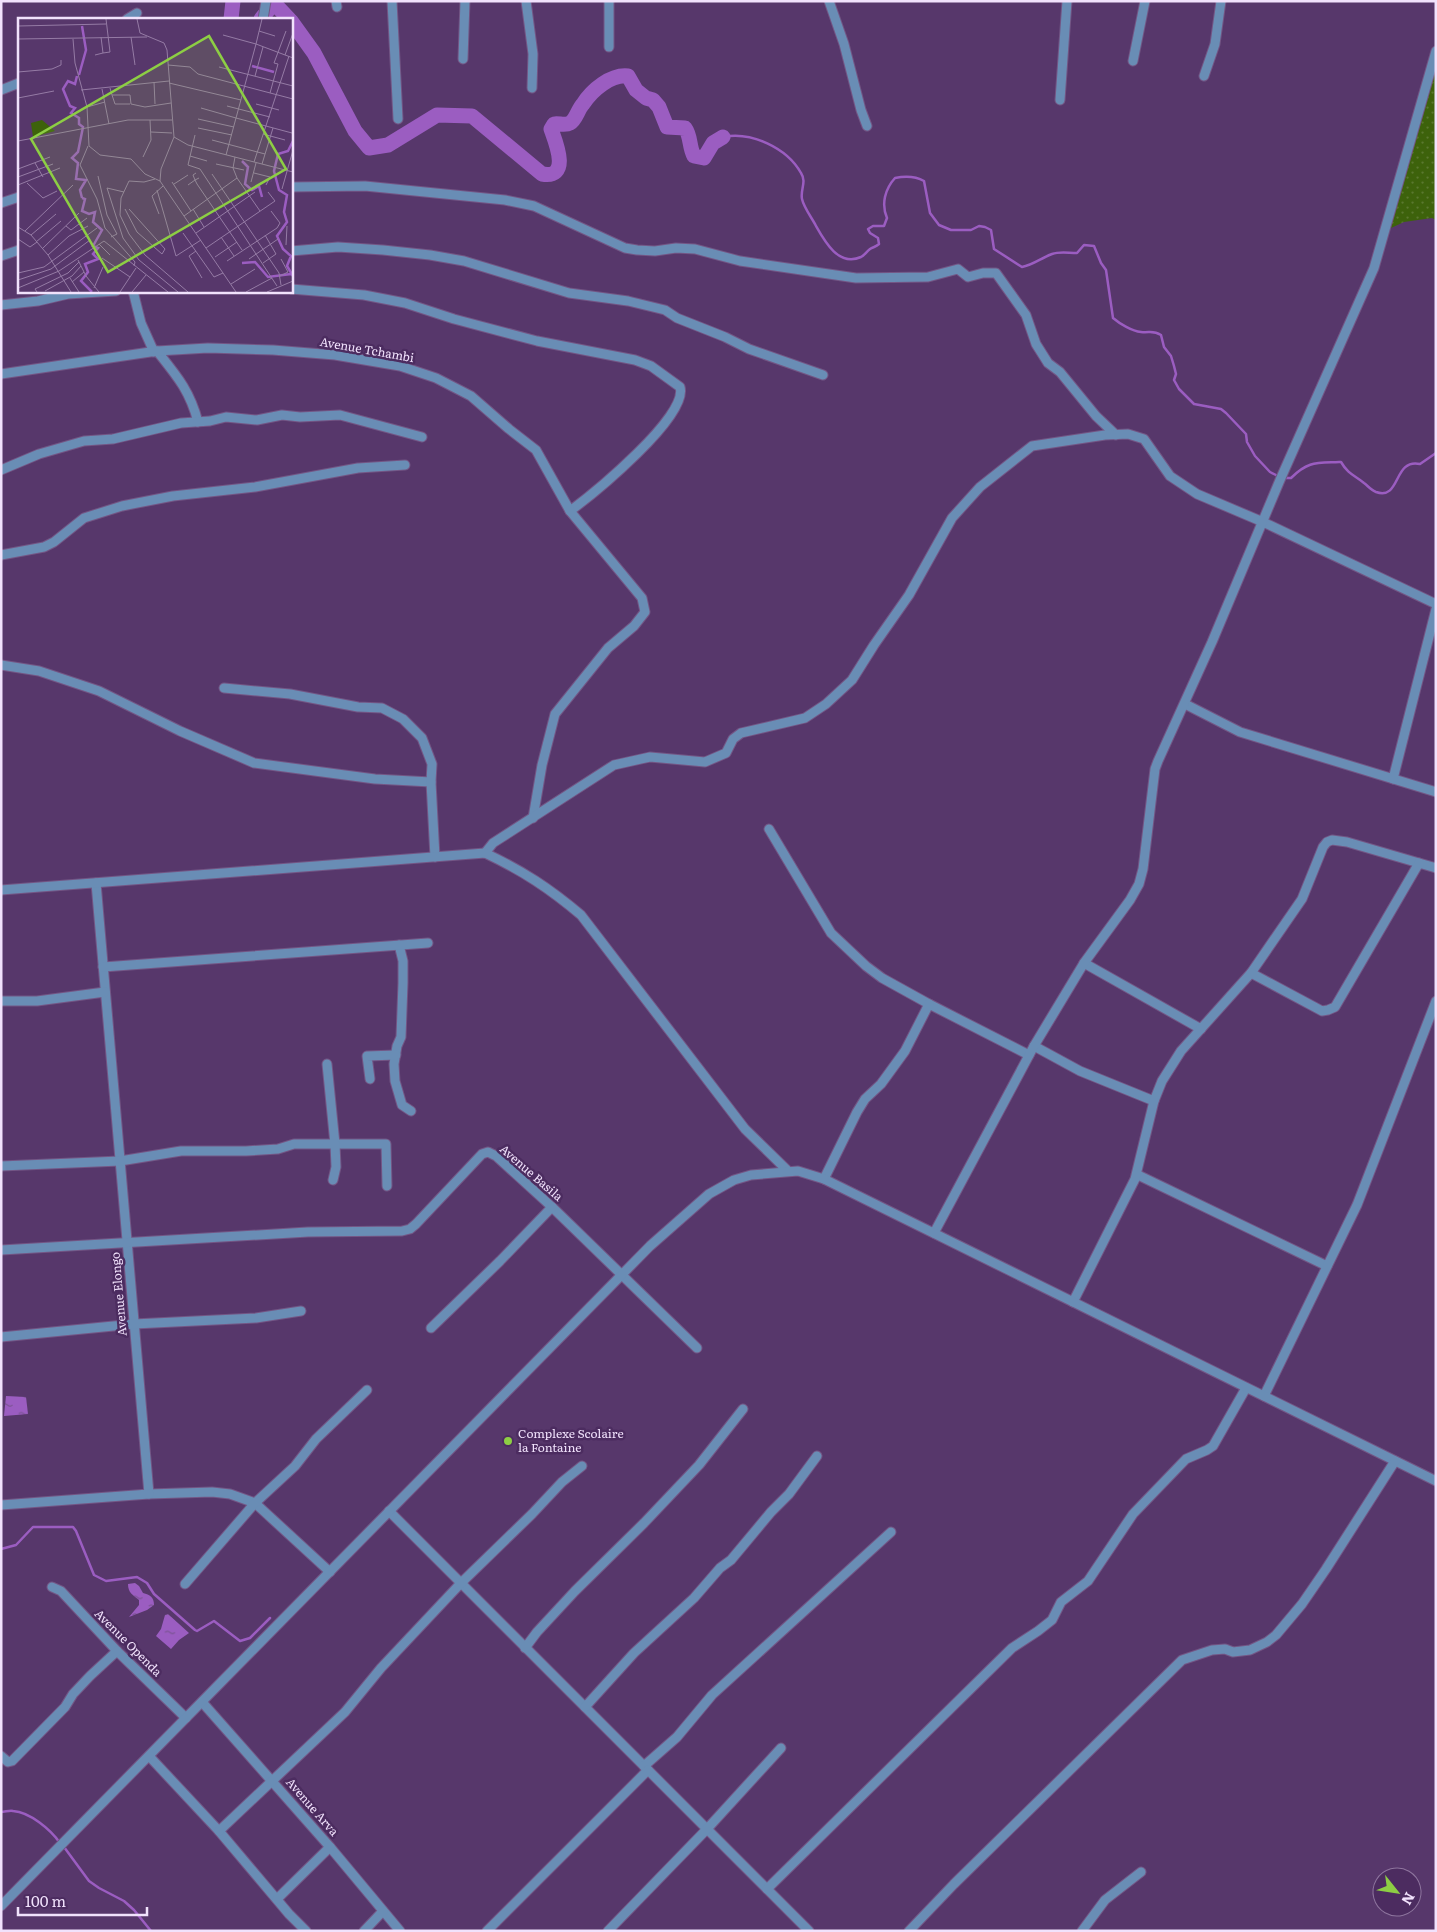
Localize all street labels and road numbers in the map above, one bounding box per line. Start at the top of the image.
street label: Avenue Tchambi [319,332,416,366]
street label: Avenue Basila [496,1140,568,1205]
street label: Avenue Elongo [105,1251,131,1337]
street label: Avenue Openda [91,1605,167,1680]
street label: Avenue Arva [282,1773,344,1840]

